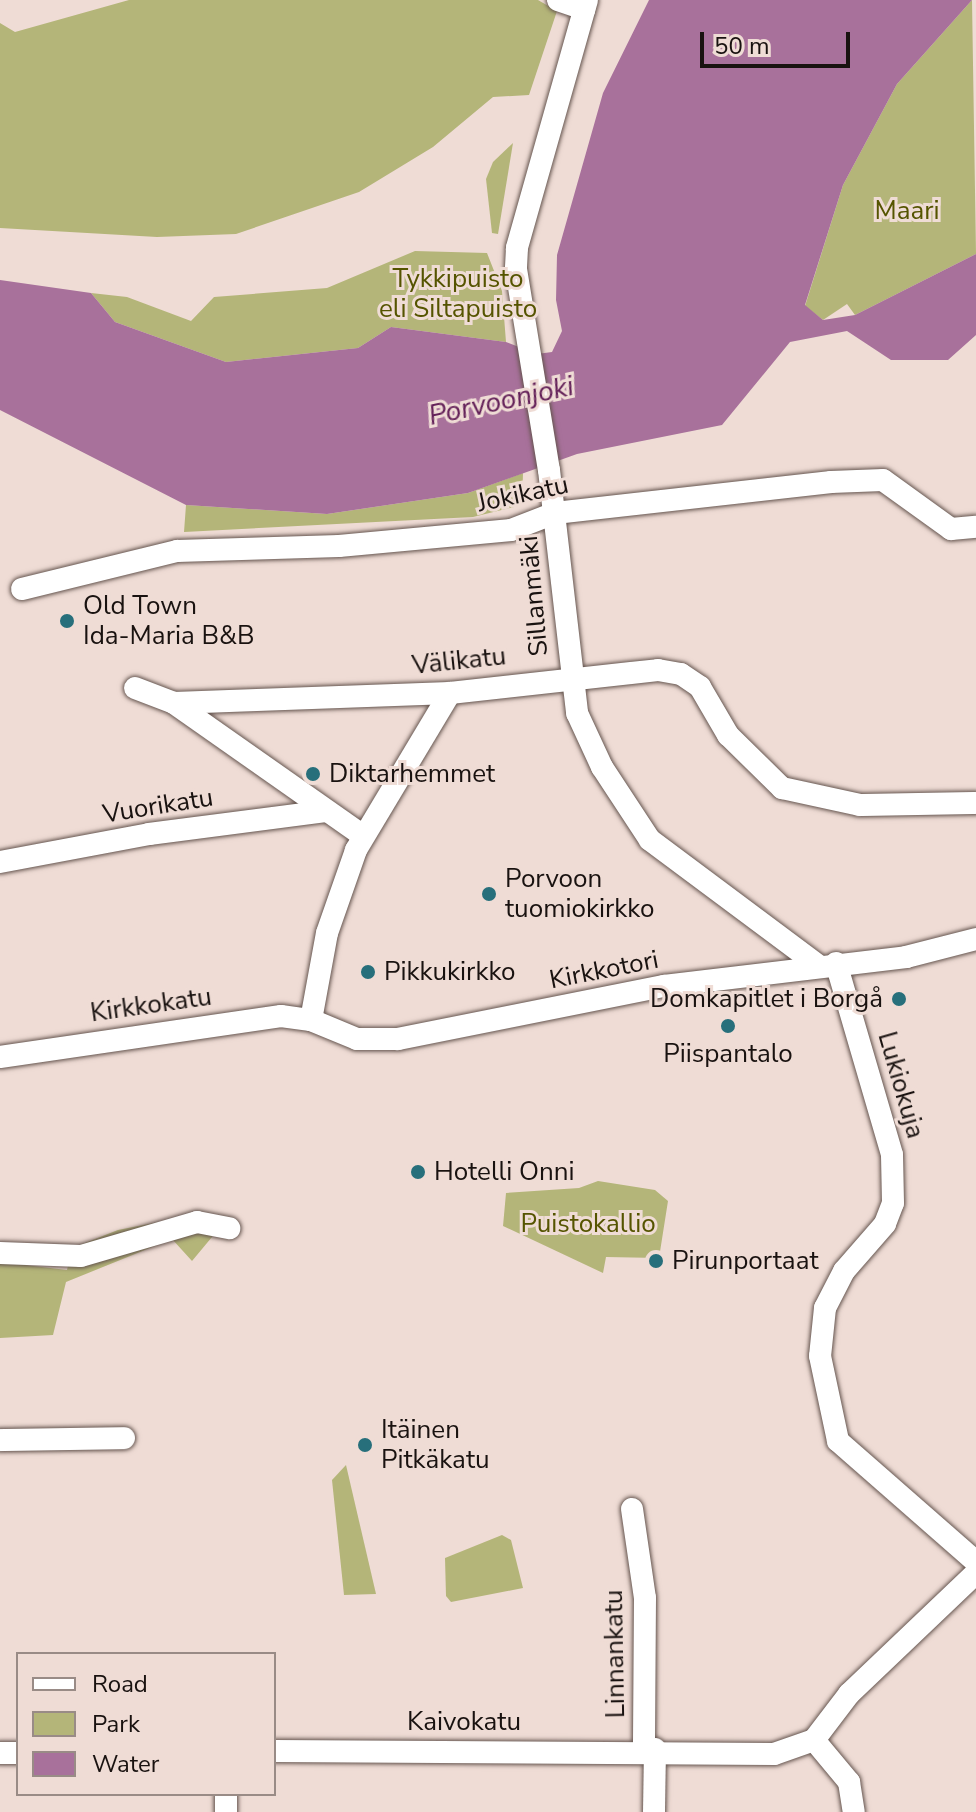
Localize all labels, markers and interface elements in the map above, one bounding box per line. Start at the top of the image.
scale bar [704,16,854,66]
text: 50 m [714,30,770,62]
park label: Maari [874,195,940,227]
park label: Tykkipuisto eli Siltapuisto [379,263,537,324]
water label: Porvoonjoki [425,369,577,433]
street label: Jokikatu [475,469,571,519]
street label: Sillanmäki [513,534,555,658]
place label: Old Town Ida-Maria B&B [83,590,255,652]
marker: Old Town Ida-Maria B&B [58,612,76,630]
street label: Välikatu [410,641,508,681]
place label: Diktarhemmet [329,758,495,790]
marker: Diktarhemmet [304,765,322,783]
street label: Vuorikatu [101,782,215,830]
place label: Porvoon tuomiokirkko [505,863,654,924]
marker: Porvoon tuomiokirkko [480,885,498,903]
street label: Kirkkotori [547,944,661,996]
place label: Pikkukirkko [384,956,516,988]
marker: Pikkukirkko [359,963,377,981]
street label: Kirkkokatu [88,981,214,1029]
place label: Domkapitlet i Borgå [650,983,883,1015]
marker: Domkapitlet i Borgå [890,990,908,1008]
marker: Piispantalo [719,1017,737,1035]
street label: Lukiokuja [871,1028,931,1142]
place label: Piispantalo [663,1038,793,1070]
place label: Hotelli Onni [434,1156,575,1188]
marker: Hotelli Onni [409,1163,427,1181]
park label: Puistokallio [520,1208,656,1240]
place label: Pirunportaat [672,1245,819,1277]
marker: Pirunportaat [647,1252,665,1270]
place label: Itäinen Pitkäkatu [381,1414,490,1476]
marker: Itäinen Pitkäkatu [356,1436,374,1454]
street label: Linnankatu [598,1589,632,1719]
legend [16,1652,276,1796]
text: Road [92,1668,148,1700]
street label: Kaivokatu [407,1706,521,1738]
text: Park [92,1708,140,1740]
text: Water [92,1748,159,1780]

